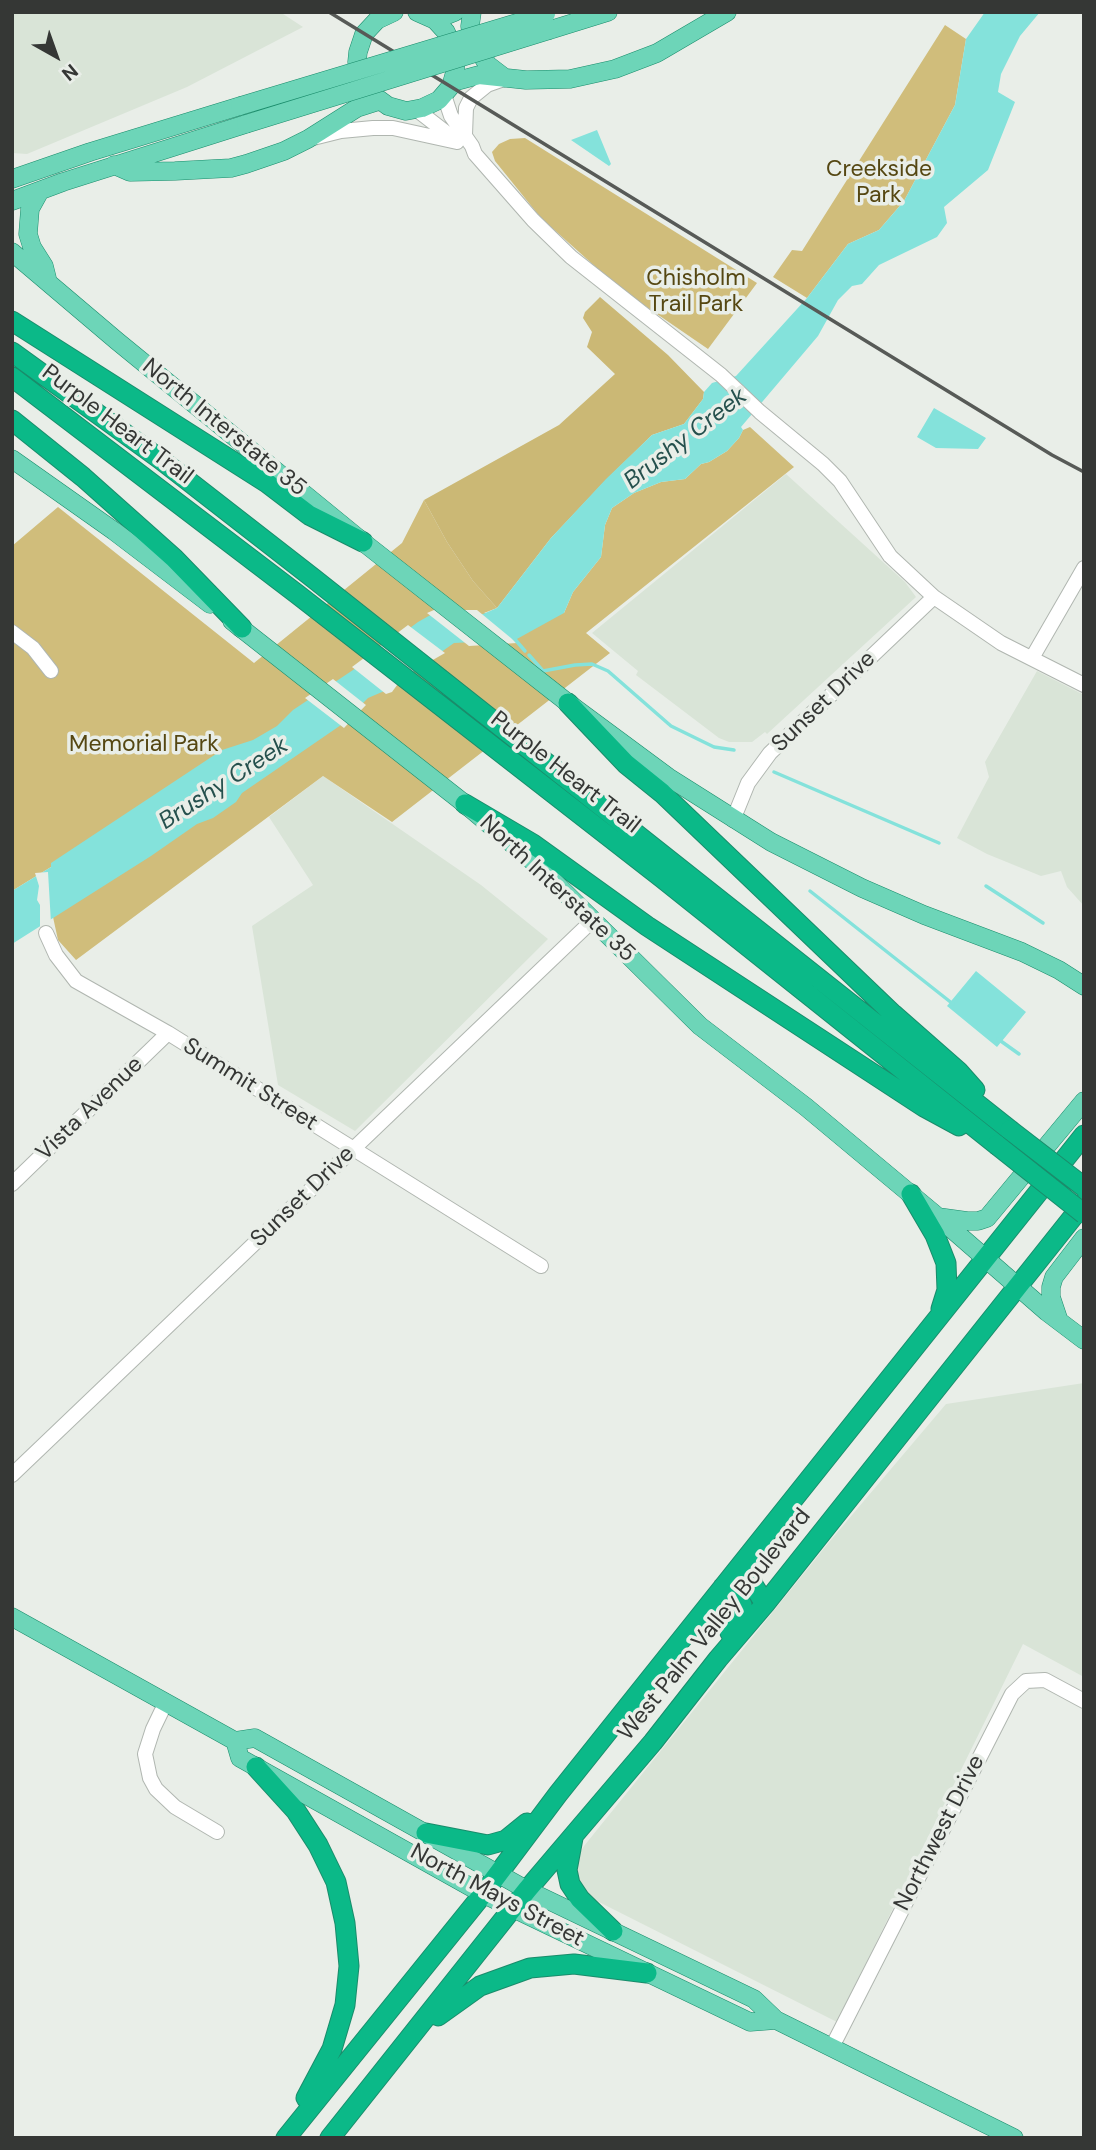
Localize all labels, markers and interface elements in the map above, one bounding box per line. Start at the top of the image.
north arrow [21,21,91,91]
text: N [56,58,83,86]
park label: Creekside Park [826,156,932,210]
park label: Chisholm Trail Park [646,265,746,319]
street label: North Interstate 35 [136,353,312,503]
street label: Purple Heart Trail [36,359,198,491]
water label: Brushy Creek [619,382,753,496]
street label: Sunset Drive [766,646,882,758]
street label: Purple Heart Trail [485,706,645,840]
park label: Memorial Park [69,731,219,759]
water label: Brushy Creek [154,732,294,836]
street label: North Interstate 35 [473,810,641,968]
street label: Summit Street [178,1033,322,1137]
street label: Vista Avenue [31,1051,149,1167]
street label: Sunset Drive [245,1141,361,1253]
street label: West Palm Valley Boulevard [613,1503,817,1747]
street label: Northwest Drive [889,1751,991,1915]
street label: North Mays Street [405,1839,589,1953]

